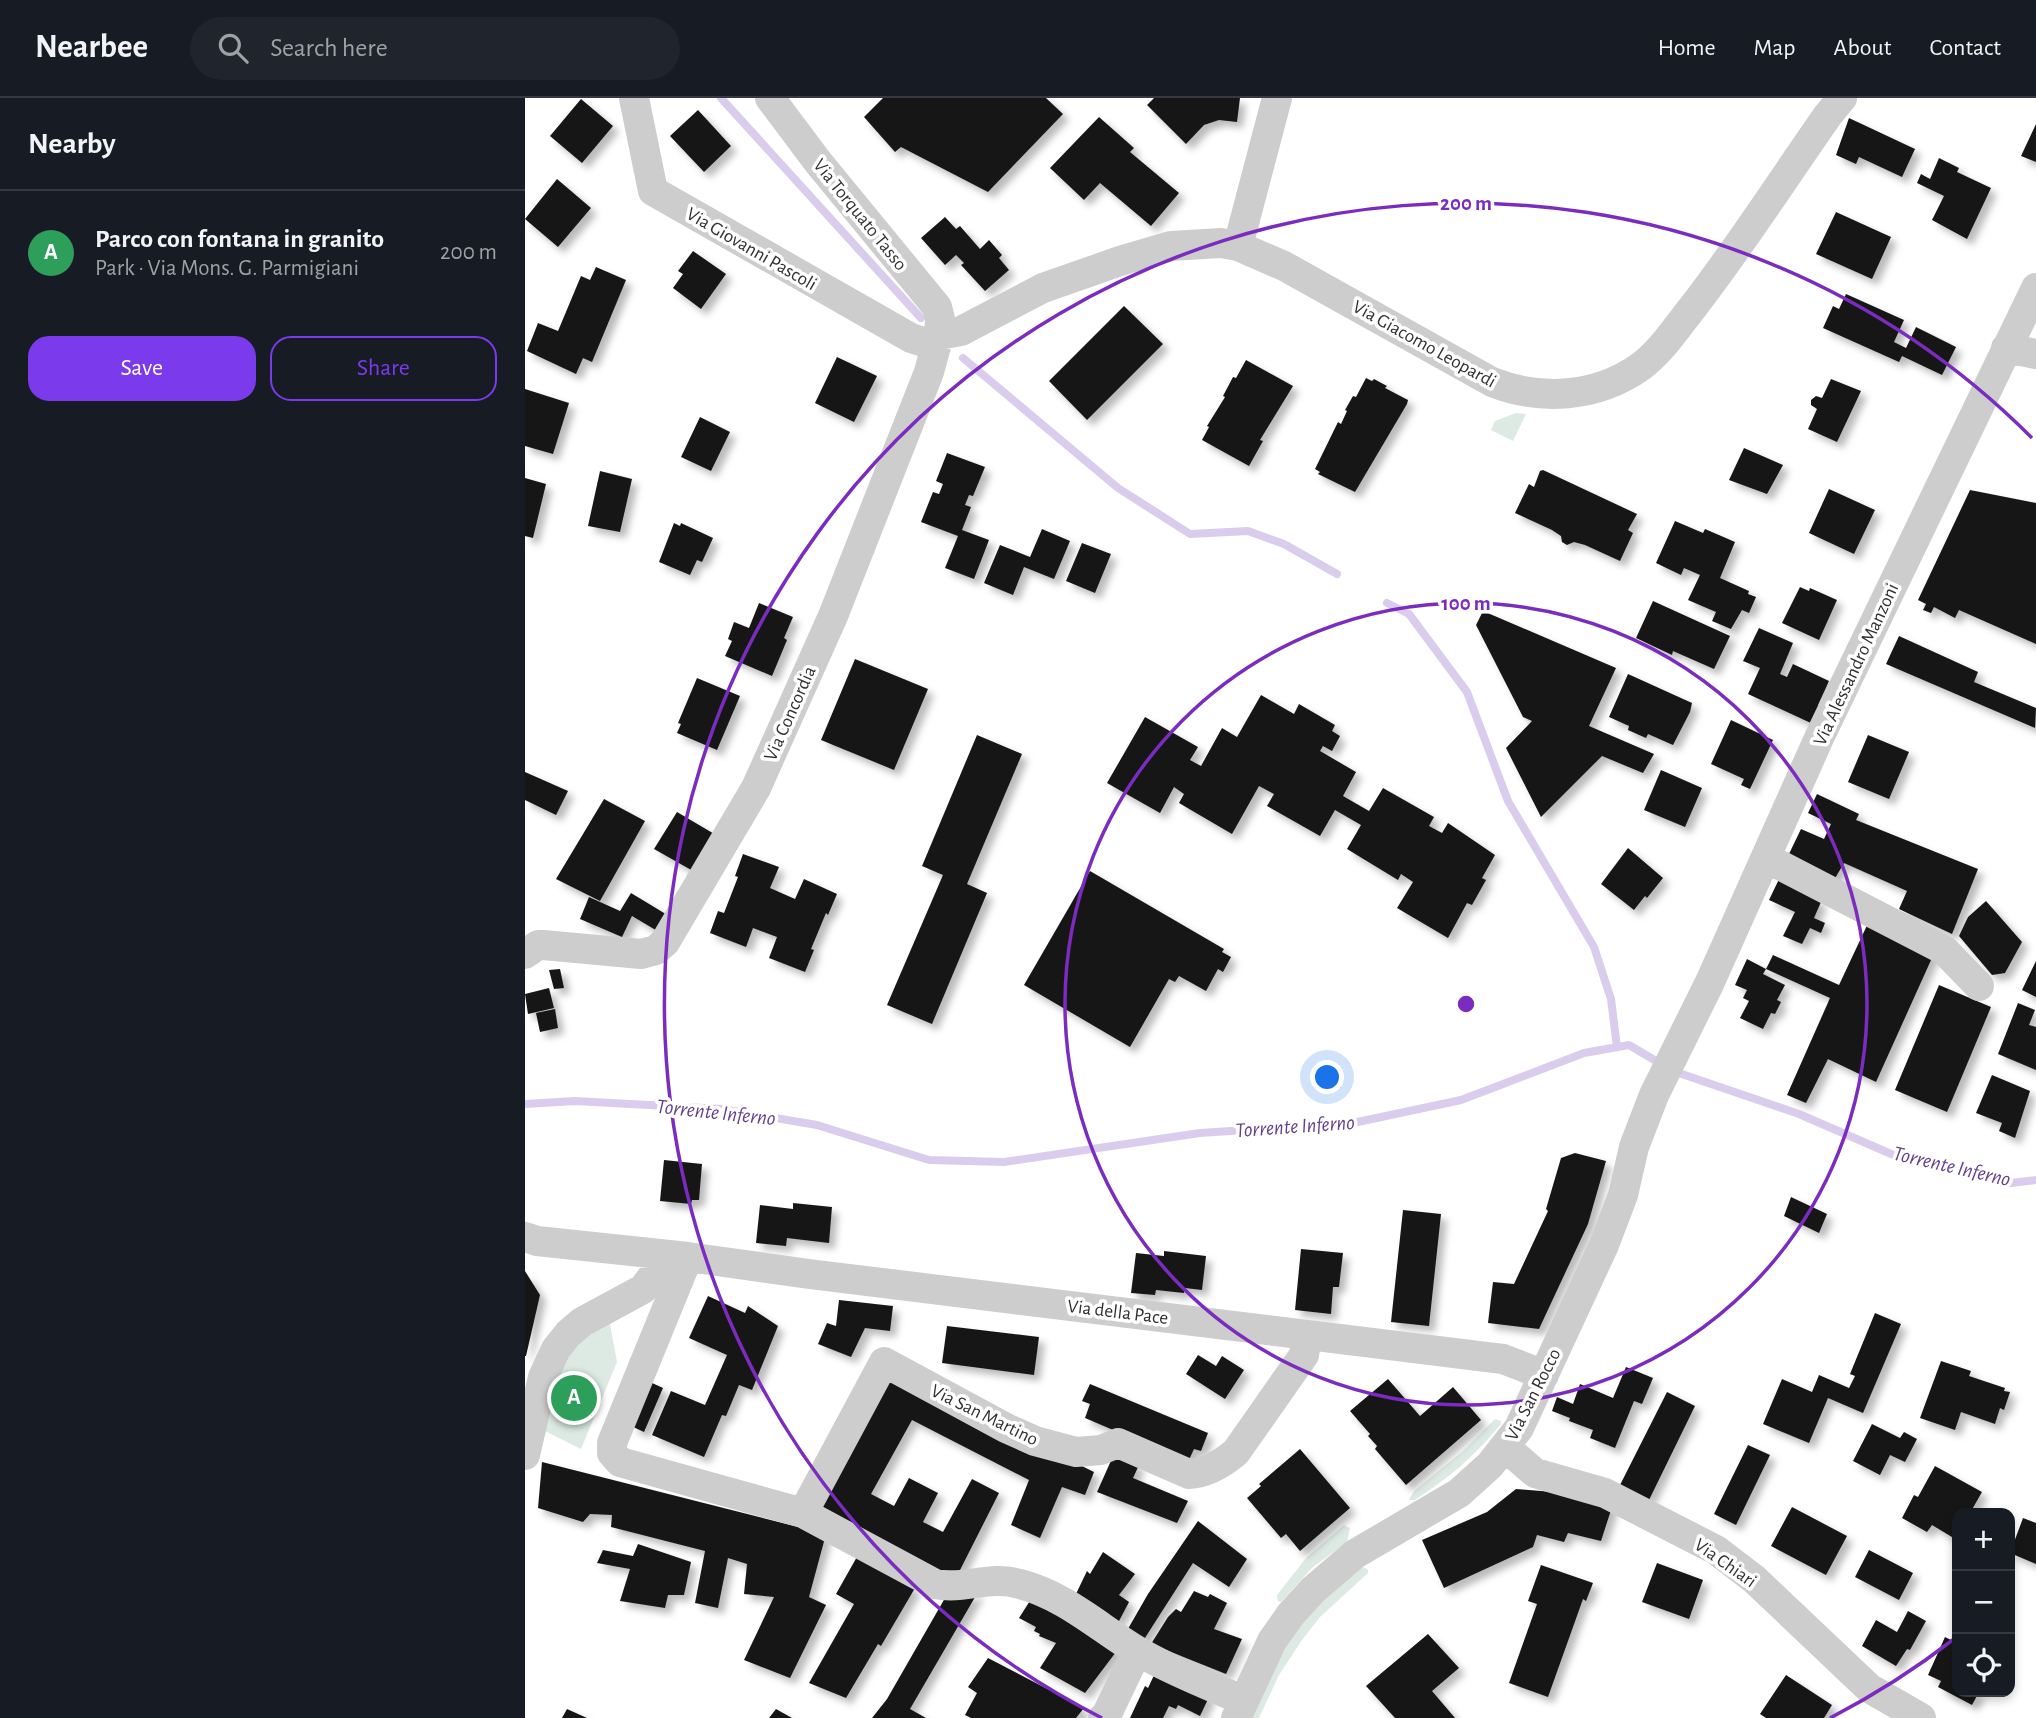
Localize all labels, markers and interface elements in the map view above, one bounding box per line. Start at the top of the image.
search box [190,17,680,80]
icon: search [214,29,252,67]
text: Nearbee [35,31,148,64]
text: Search here [270,35,388,61]
text: Home [1658,36,1716,60]
text: Map [1754,36,1796,60]
text: About [1834,36,1891,60]
text: Contact [1929,36,2001,60]
text: Nearby [28,129,116,159]
street label: Via Torquato Tasso [809,156,910,274]
text: 200 m [1440,193,1492,214]
street label: Via Giovanni Pascoli [683,204,820,294]
text: Parco con fontana in granito [95,226,384,252]
text: A [44,241,58,264]
text: 200 m [440,241,497,264]
text: Park · Via Mons. G. Parmigiani [95,257,359,280]
street label: Via Giacomo Leopardi [1349,297,1499,392]
button: Save [28,336,256,401]
button: Share [270,336,497,401]
street label: Via Alessandro Manzoni [1810,580,1902,749]
text: 100 m [1441,593,1491,614]
street label: Via Concordia [761,663,820,764]
centre of rings [1454,992,1478,1016]
your location [1310,1060,1344,1094]
water label: Torrente Inferno [655,1096,777,1129]
water label: Torrente Inferno [1235,1112,1355,1141]
water label: Torrente Inferno [1891,1143,2013,1190]
street label: Via della Pace [1066,1297,1169,1328]
street label: Via San Rocco [1502,1346,1565,1444]
pin: A [551,1372,597,1424]
street label: Via San Martino [928,1381,1041,1449]
map controls [1952,1508,2015,1697]
button: + [1952,1508,2015,1571]
street label: Via Chiari [1691,1535,1760,1591]
button: − [1952,1571,2015,1634]
button: locate [1952,1634,2015,1697]

